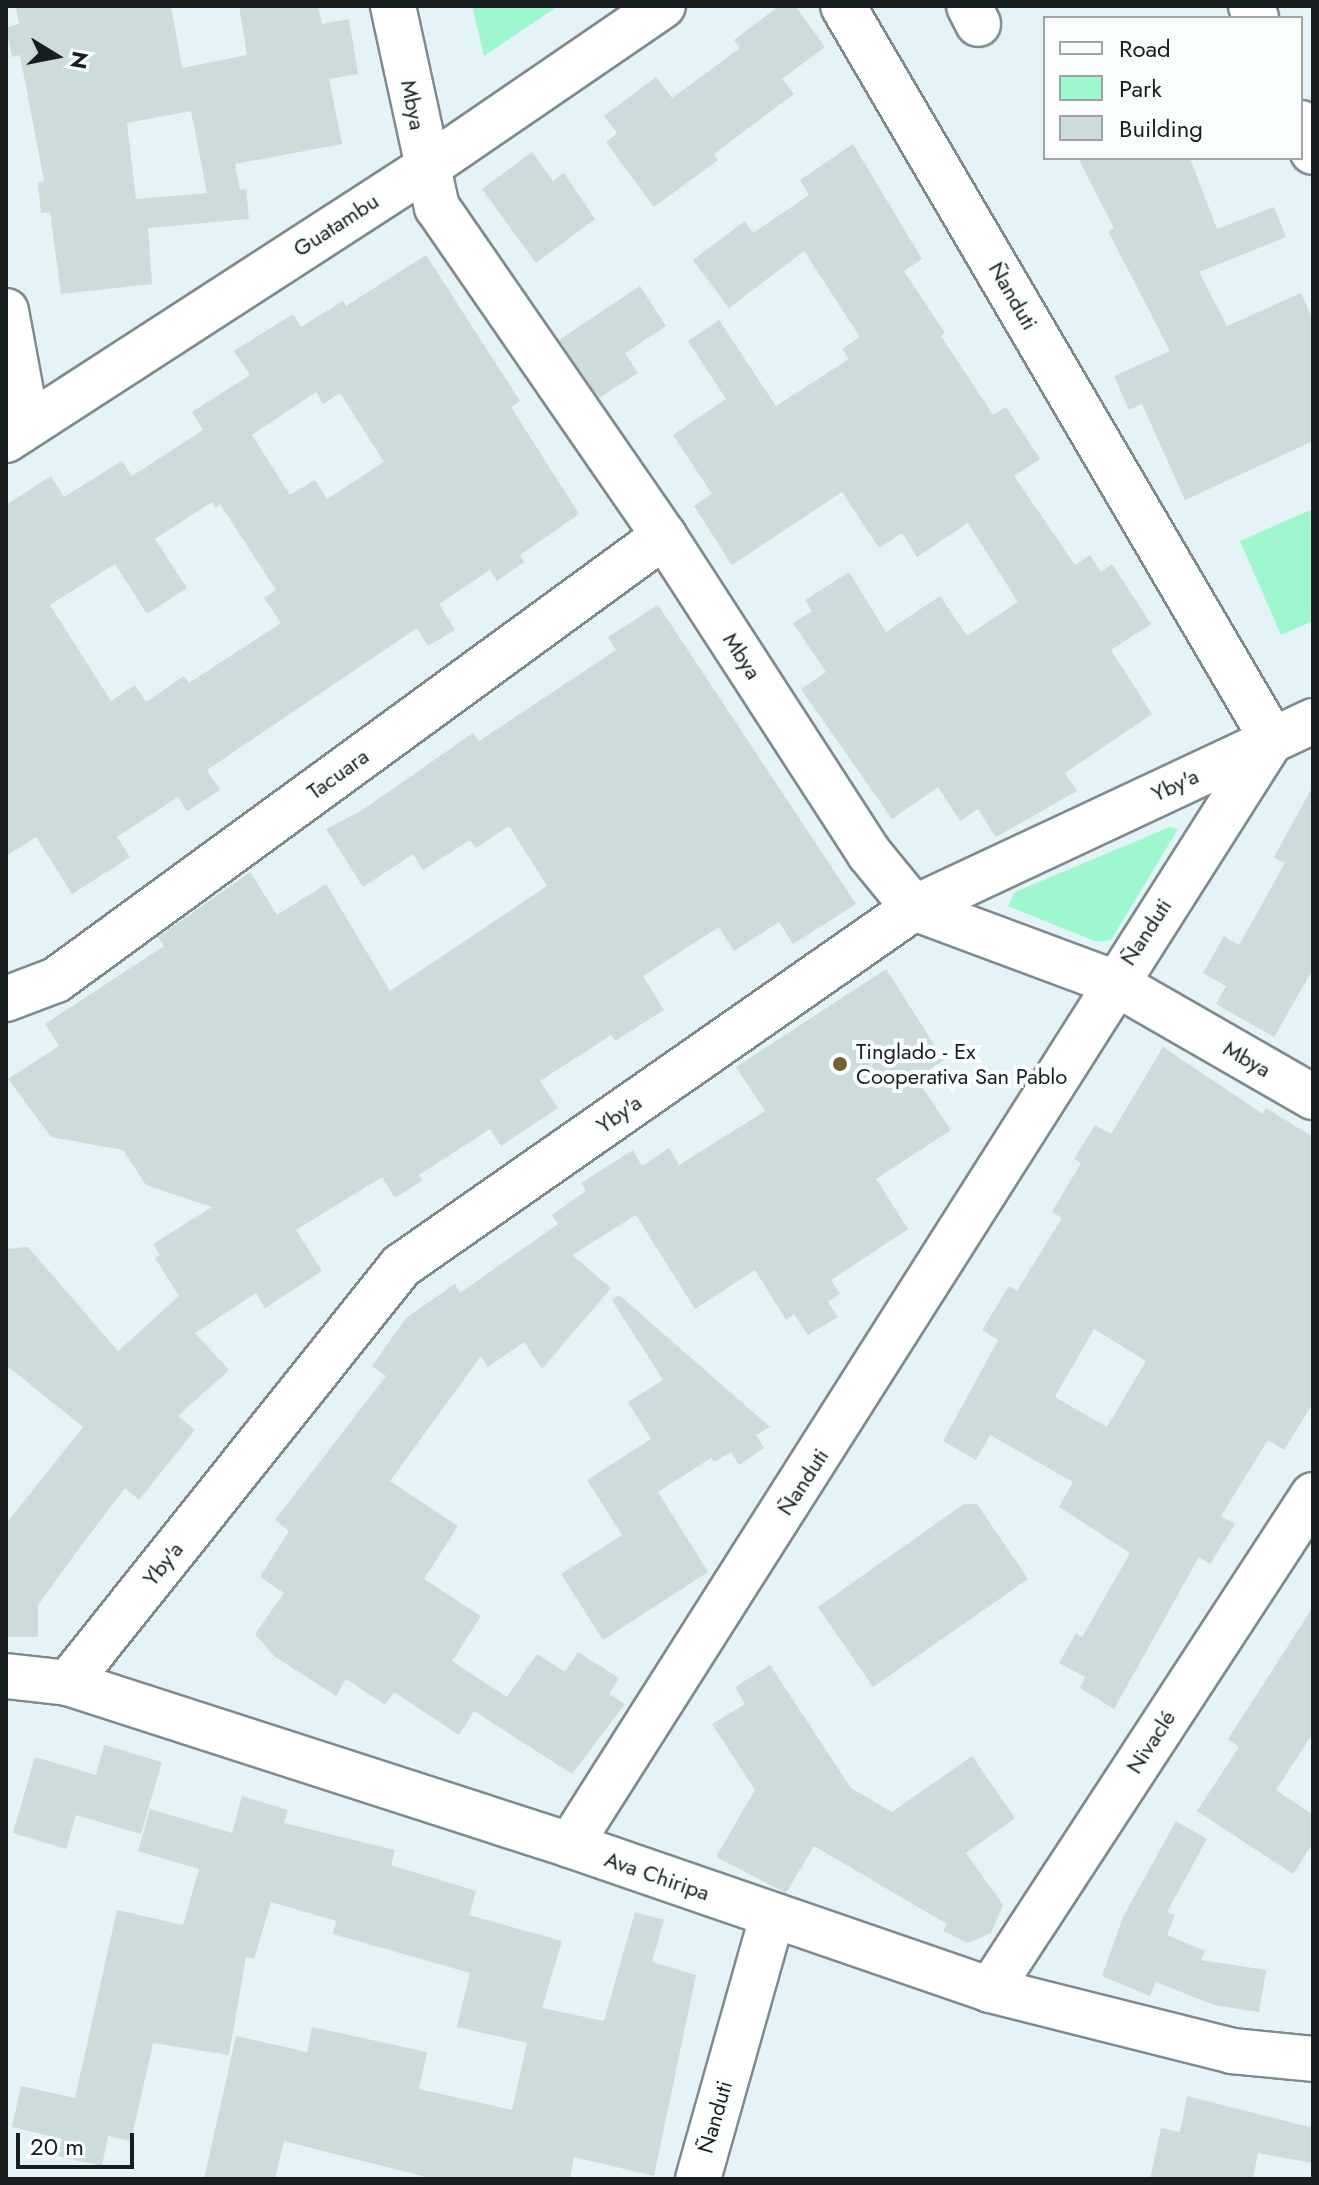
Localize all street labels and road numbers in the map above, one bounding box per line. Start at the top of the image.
street label: Mbya [395,78,431,132]
street label: Guatambu [288,188,384,262]
street label: Ñanduti [983,257,1043,335]
street label: Mbya [717,628,767,684]
street label: Tacuara [302,743,374,805]
street label: Yby'a [1147,763,1203,807]
street label: Ñanduti [1115,894,1177,970]
street label: Mbya [1219,1035,1275,1083]
street label: Yby'a [591,1089,647,1139]
street label: Ñanduti [772,1444,834,1520]
street label: Yby'a [137,1537,189,1591]
street label: Nivaclé [1121,1705,1181,1779]
street label: Ava Chiripa [601,1846,713,1906]
street label: Ñanduti [692,2078,738,2156]

